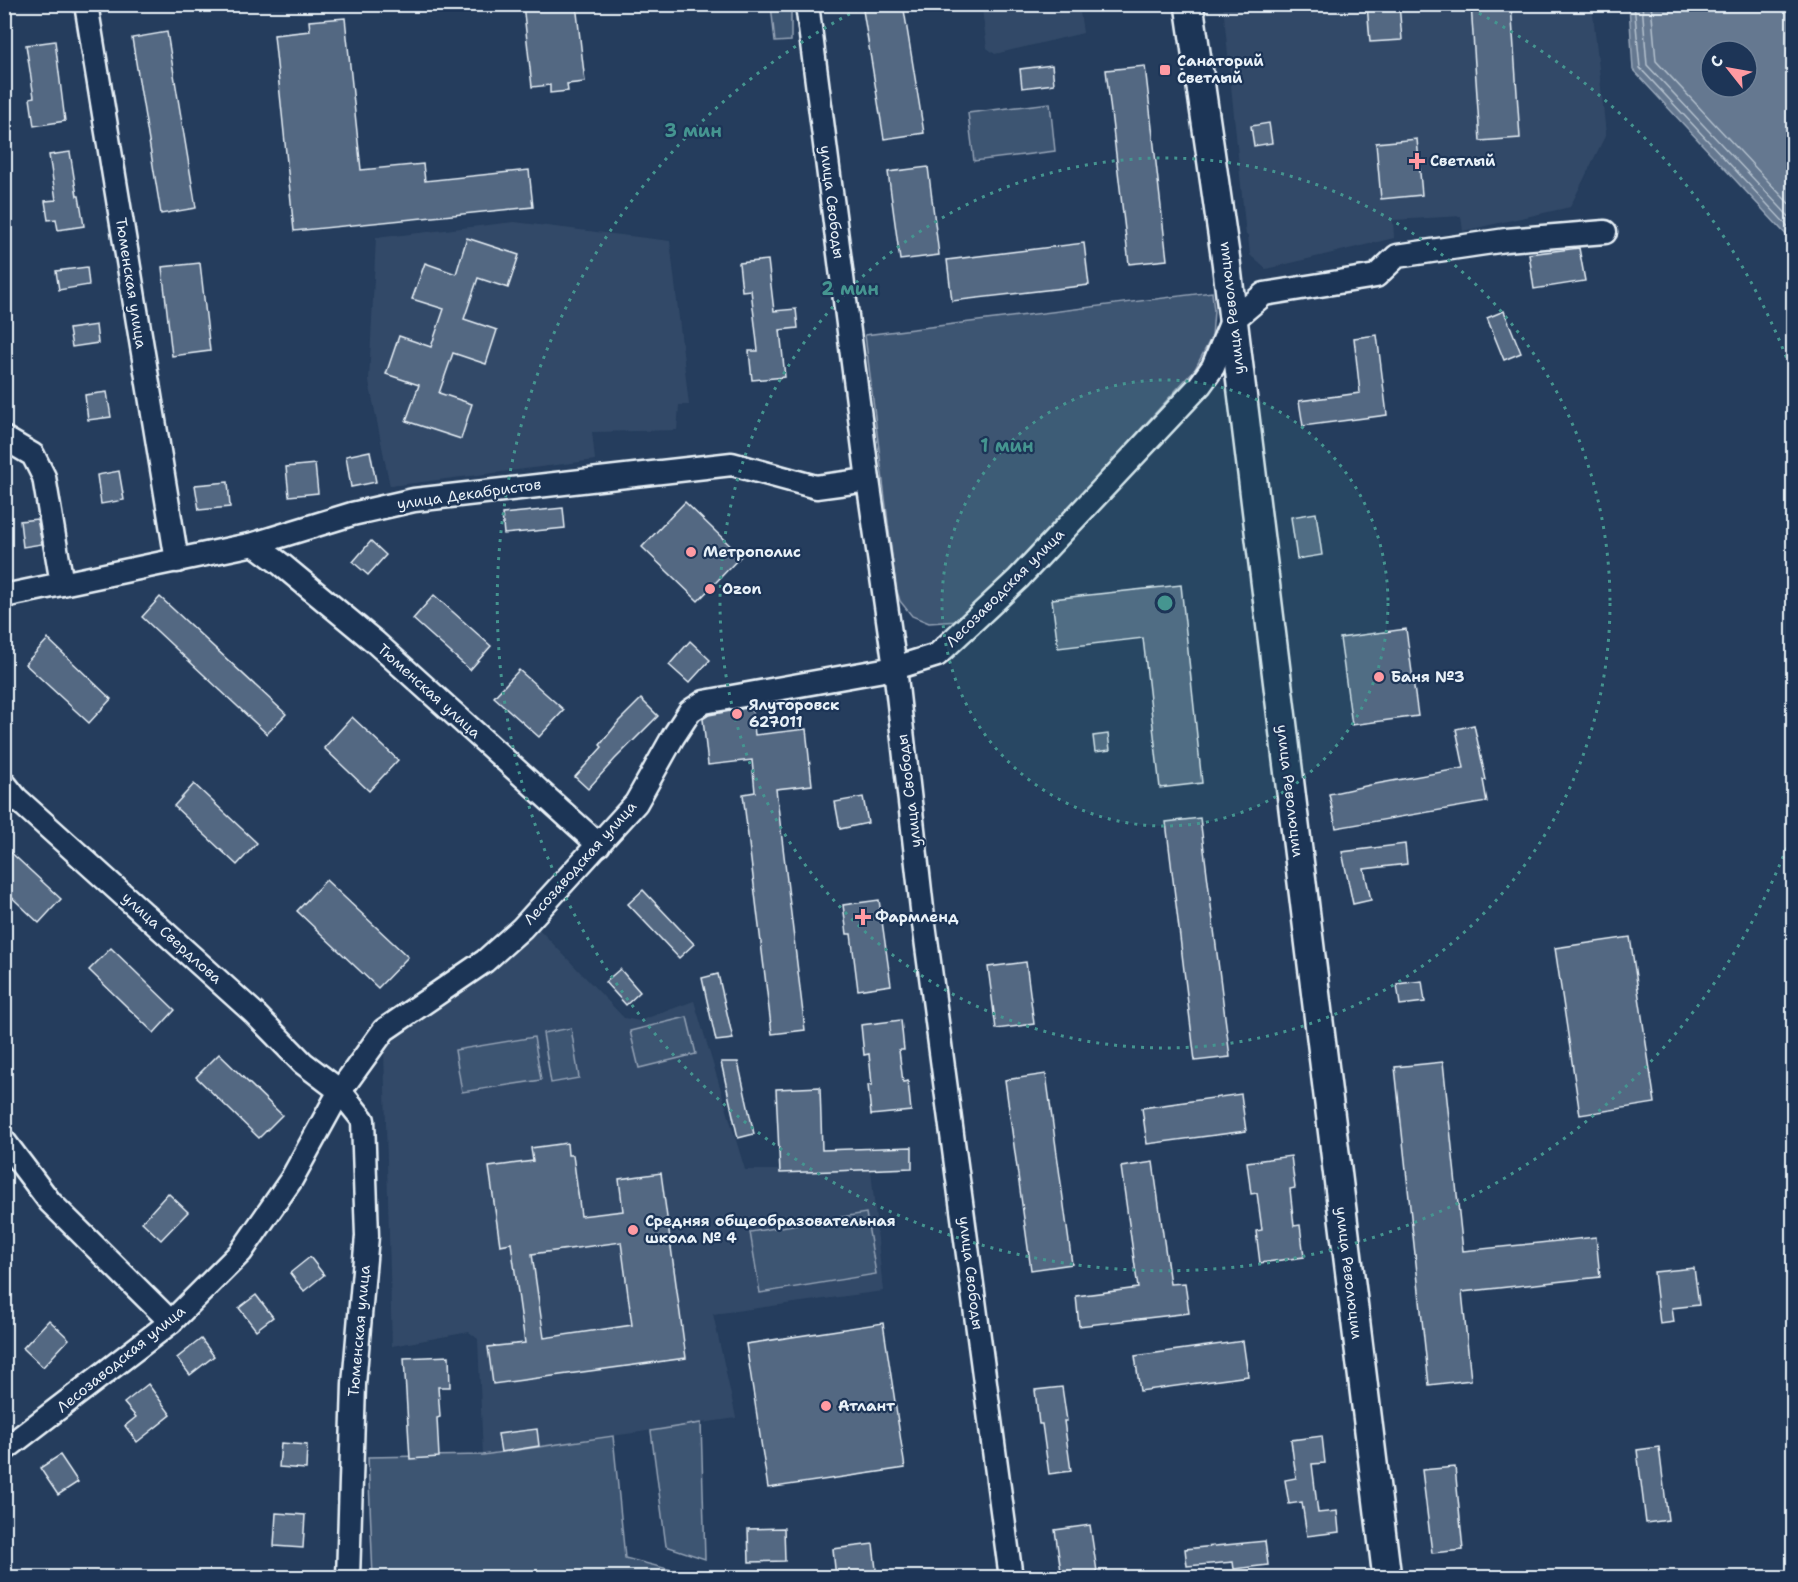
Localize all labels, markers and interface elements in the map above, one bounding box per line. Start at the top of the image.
north arrow [1699,39,1759,99]
place label: Санаторий Светлый [1177,51,1264,88]
text: С [1705,52,1728,71]
marker: Санаторий Светлый [1158,63,1172,77]
text: 3 мин [664,119,722,143]
street label: улица Свободы [815,144,849,260]
place label: Светлый [1430,151,1496,171]
marker: Светлый [1408,152,1426,170]
street label: Тюменская улица [111,216,151,351]
street label: улица Революции [1213,240,1249,375]
text: 2 мин [821,277,879,301]
text: 1 мин [980,434,1034,458]
street label: улица Декабристов [396,474,543,514]
street label: Лесозаводская улица [941,524,1069,652]
place label: Метрополис [703,542,801,562]
marker: Метрополис [684,545,698,559]
place label: Ozon [722,579,762,599]
marker: Ozon [703,582,717,596]
centre of rings [1155,593,1175,613]
street label: Тюменская улица [373,639,485,743]
place label: Баня №3 [1391,667,1465,687]
marker: Баня №3 [1372,670,1386,684]
place label: Ялуторовск 627011 [749,695,840,732]
marker: Ялуторовск 627011 [730,707,744,721]
street label: улица Революции [1272,724,1308,859]
street label: улица Свободы [892,733,926,849]
street label: Лесозаводская улица [519,796,641,929]
street label: улица Свердлова [118,888,227,989]
place label: Фармленд [875,907,959,927]
marker: Фармленд [856,910,870,924]
street label: улица Революции [1331,1206,1367,1341]
place label: Средняя общеобразовательная школа № 4 [645,1211,896,1248]
street label: улица Свободы [954,1215,988,1331]
marker: Средняя общеобразовательная школа № 4 [626,1223,640,1237]
street label: Тюменская улица [343,1264,375,1398]
street label: Лесозаводская улица [53,1300,190,1417]
place label: Атлант [838,1396,895,1416]
marker: Атлант [819,1399,833,1413]

